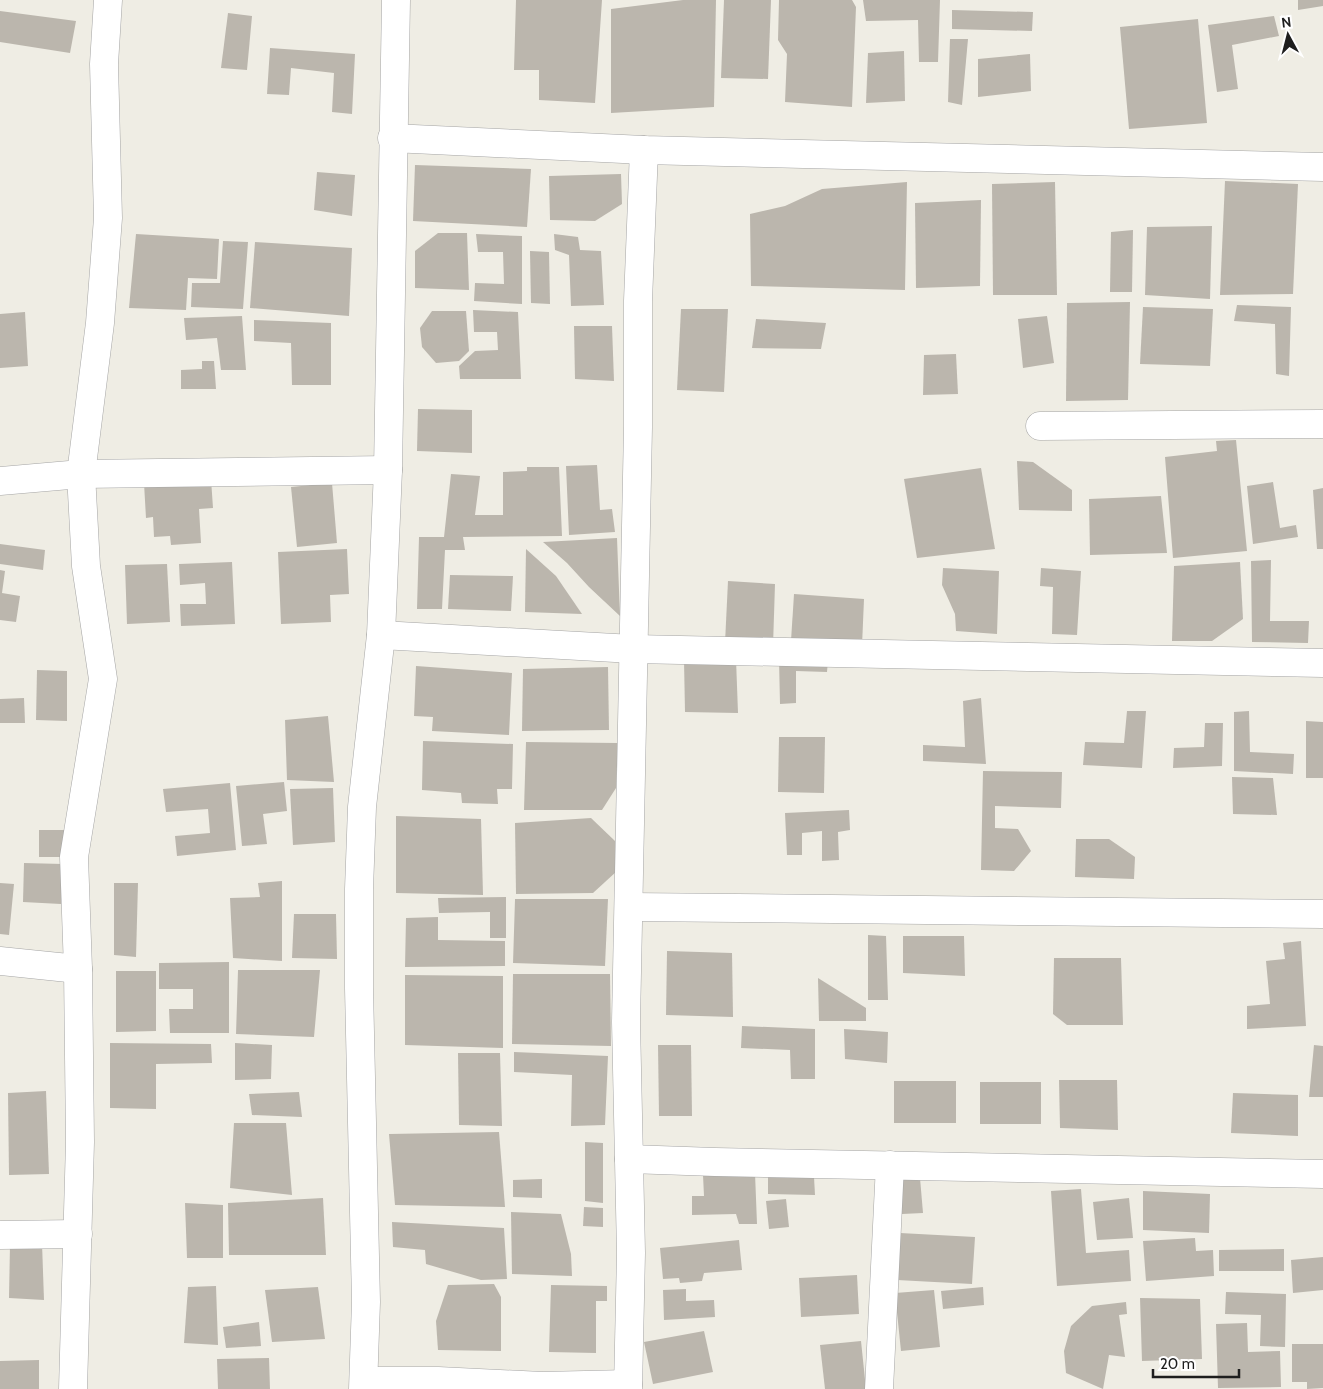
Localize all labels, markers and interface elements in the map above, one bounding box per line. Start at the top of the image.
north arrow [1263,10,1313,60]
text: N [1280,13,1292,32]
scale bar [1153,1346,1239,1378]
text: 20 m [1160,1355,1195,1373]

